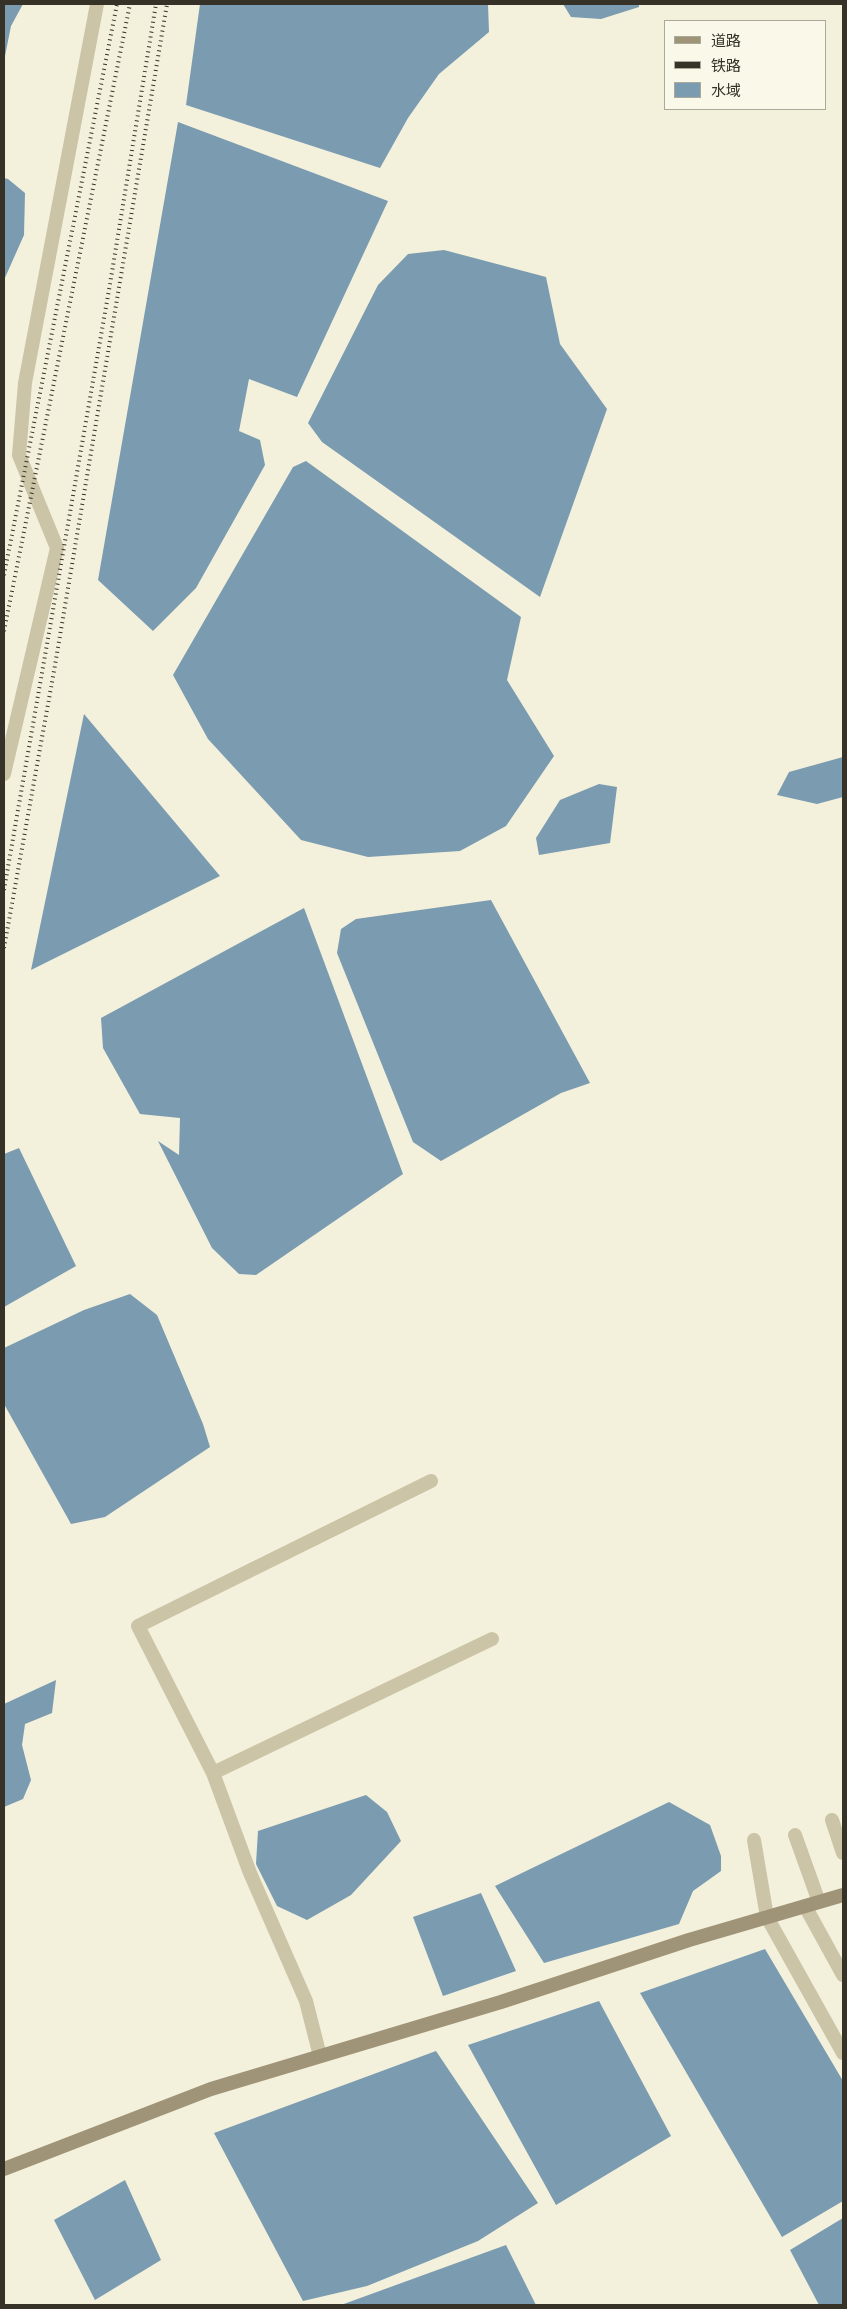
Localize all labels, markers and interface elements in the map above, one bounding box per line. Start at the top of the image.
legend [664,20,827,110]
text: 道路 [711,31,741,50]
text: 铁路 [711,56,741,75]
text: 水域 [711,81,741,100]

